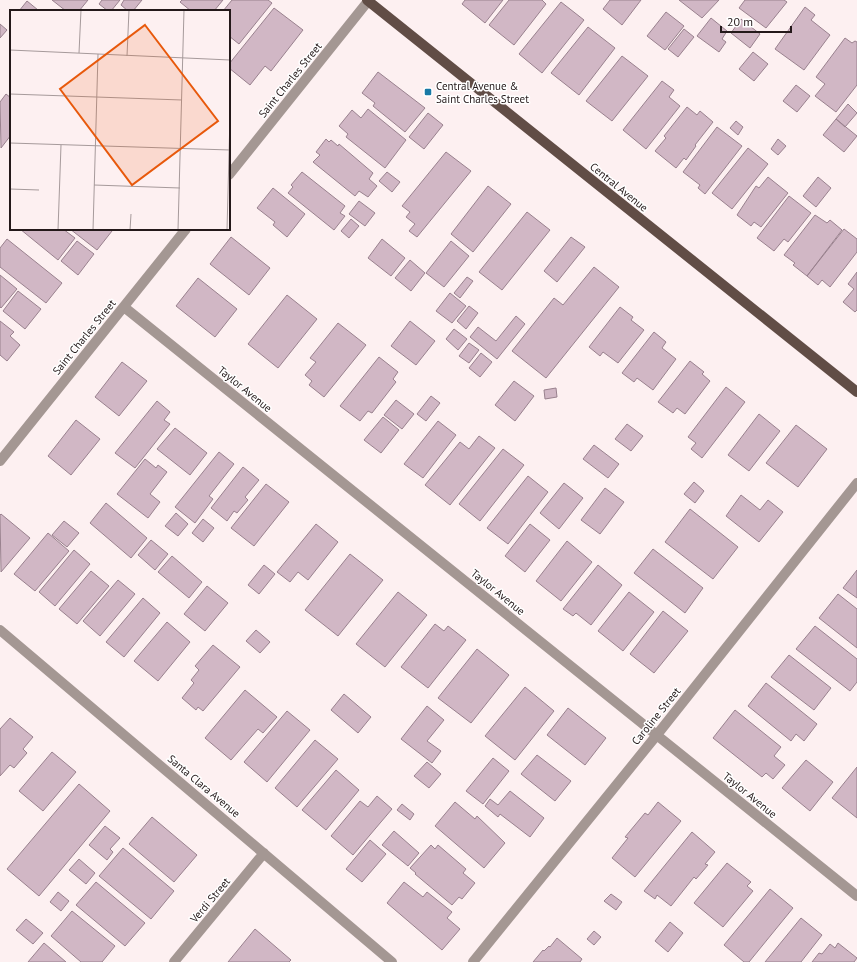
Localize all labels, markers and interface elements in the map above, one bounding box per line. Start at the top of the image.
scale bar [721,8,791,34]
inset map [10,10,230,230]
text: 20 m [727,14,753,29]
street label: Saint Charles Street [255,39,325,121]
place label: Central Avenue & Saint Charles Street [436,79,529,106]
marker: Central Avenue & Saint Charles Street [423,87,433,97]
street label: Central Avenue [587,159,651,215]
street label: Saint Charles Street [49,296,119,378]
street label: Taylor Avenue [215,363,275,415]
street label: Taylor Avenue [468,566,528,618]
street label: Caroline Street [629,684,684,748]
street label: Santa Clara Avenue [165,752,243,821]
street label: Taylor Avenue [720,769,780,821]
street label: Verdi Street [186,874,233,926]

